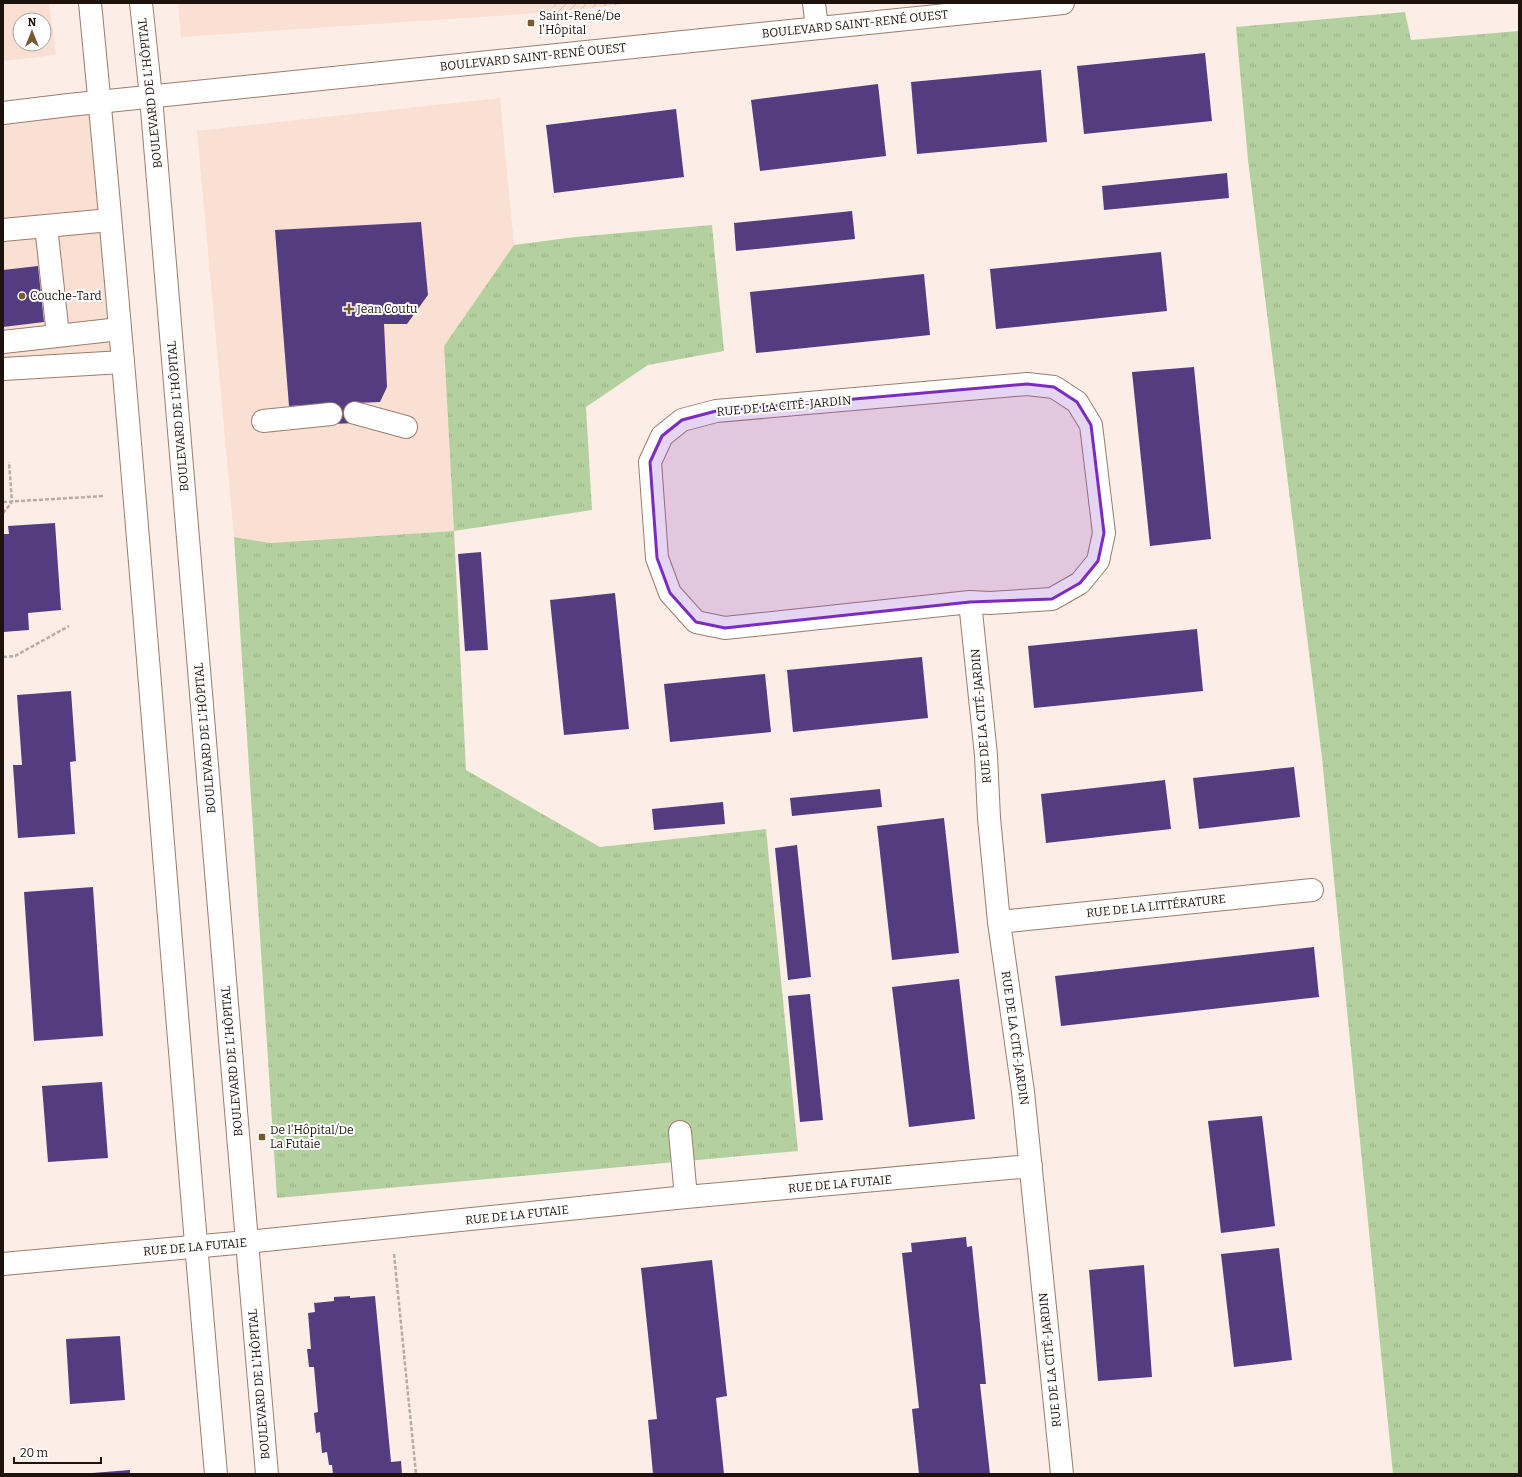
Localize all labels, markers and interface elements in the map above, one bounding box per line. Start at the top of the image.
street label: BOULEVARD SAINT-RENÉ OUEST [761,6,949,41]
place label: Saint-René/De l'Hôpital [539,9,621,37]
north arrow [12,12,52,52]
text: N [28,16,37,29]
street label: BOULEVARD DE L'HÔPITAL [133,17,165,169]
marker: Saint-René/De l'Hôpital [526,18,536,28]
street label: BOULEVARD SAINT-RENÉ OUEST [439,39,627,74]
place label: Couche-Tard [30,289,102,303]
marker: Couche-Tard [17,291,27,301]
place label: Jean Coutu [356,302,418,316]
marker: Jean Coutu [344,304,354,314]
street label: BOULEVARD DE L'HÔPITAL [162,340,192,492]
street label: RUE DE LA CITÉ-JARDIN [716,392,852,419]
street label: RUE DE LA CITÉ-JARDIN [967,648,994,784]
street label: BOULEVARD DE L'HÔPITAL [189,662,219,814]
street label: RUE DE LA LITTÉRATURE [1085,891,1227,920]
street label: RUE DE LA CITÉ-JARDIN [999,970,1032,1106]
street label: BOULEVARD DE L'HÔPITAL [216,985,246,1137]
place label: De l'Hôpital/De La Futaie [270,1123,354,1151]
marker: De l'Hôpital/De La Futaie [257,1132,267,1142]
street label: RUE DE LA FUTAIE [788,1173,892,1195]
street label: RUE DE LA FUTAIE [465,1203,569,1227]
street label: RUE DE LA FUTAIE [143,1236,247,1258]
street label: RUE DE LA CITÉ-JARDIN [1035,1291,1064,1428]
street label: BOULEVARD DE L'HÔPITAL [243,1308,273,1460]
scale bar [14,1439,101,1465]
text: 20 m [20,1446,49,1460]

